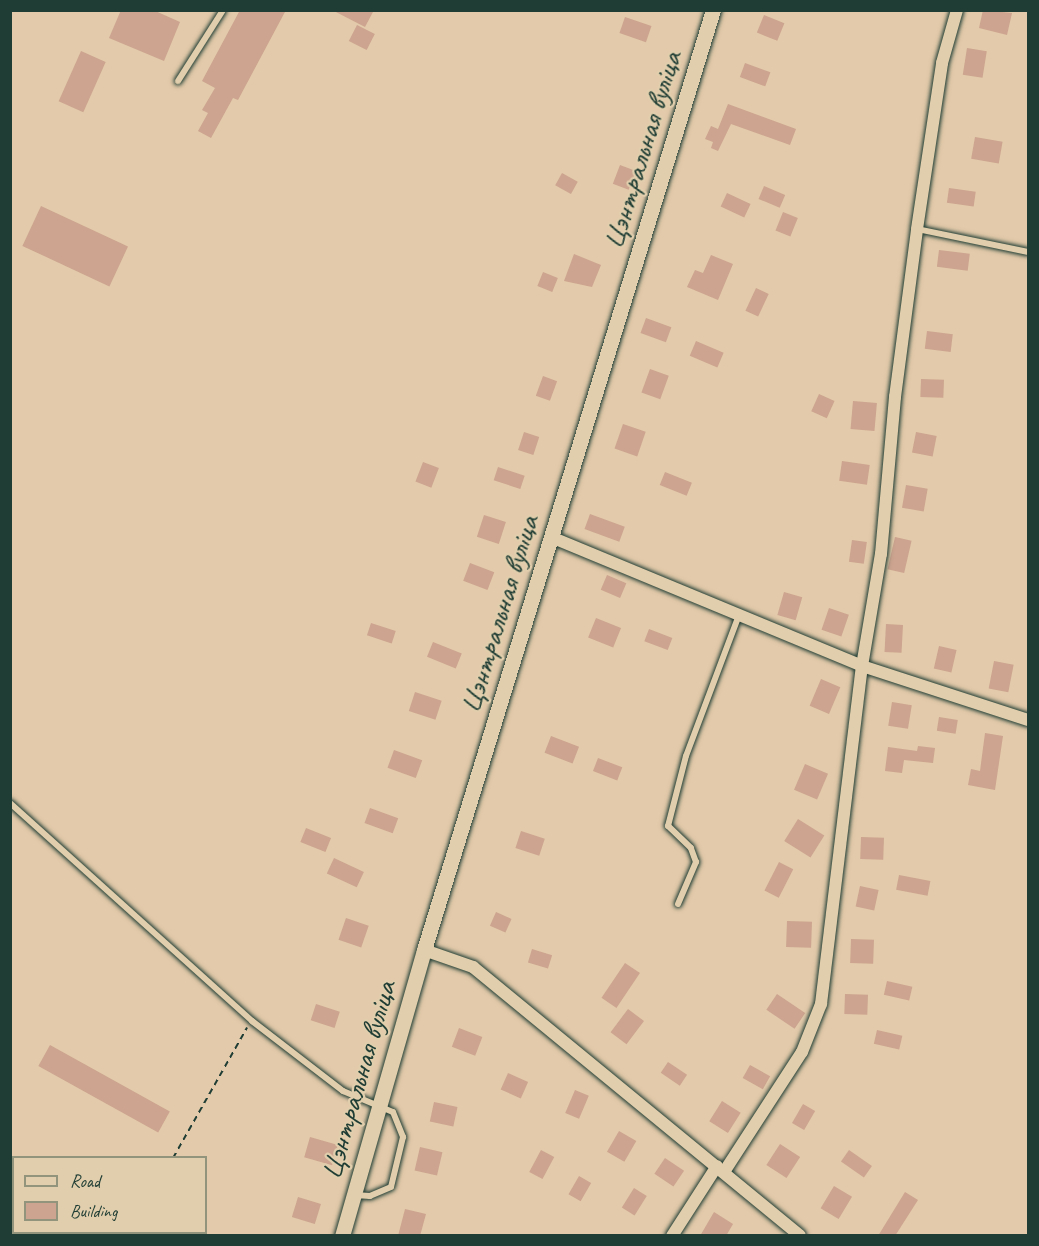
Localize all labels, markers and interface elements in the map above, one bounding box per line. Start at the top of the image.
street label: Цэнтральная вуліца [595,47,689,253]
street label: Цэнтральная вуліца [452,511,546,717]
street label: Цэнтральная вуліца [313,977,403,1183]
legend [12,1156,207,1234]
text: Road [70,1170,100,1192]
text: Building [70,1200,117,1222]

